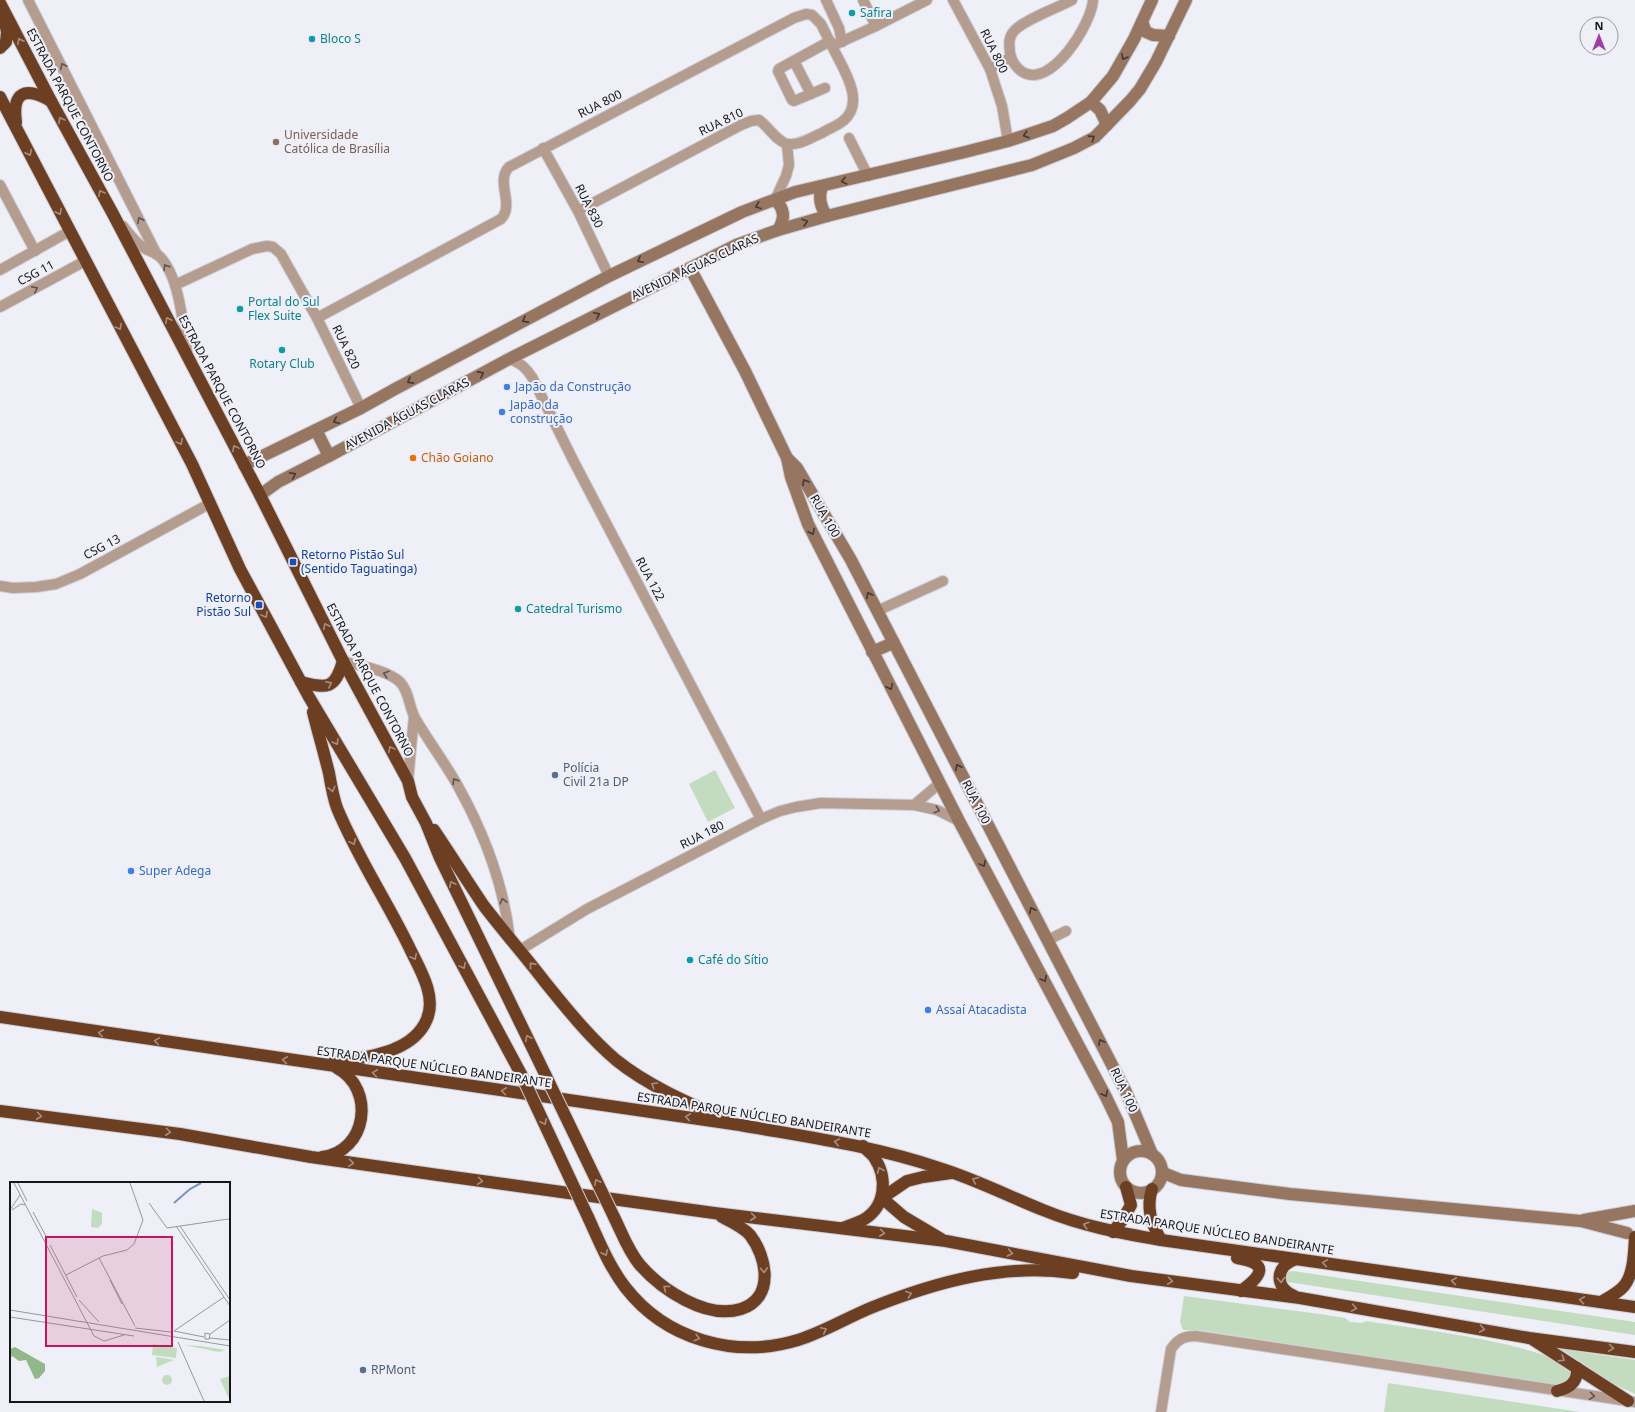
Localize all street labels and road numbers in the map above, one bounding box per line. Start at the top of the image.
street label: ESTRADA PARQUE CONTORNO [23,25,118,185]
street label: RUA 800 [976,26,1013,76]
street label: RUA 800 [575,85,625,122]
street label: RUA 810 [696,103,746,140]
street label: RUA 830 [571,181,608,231]
street label: AVENIDA ÁGUAS CLARAS [628,229,762,304]
street label: CSG 11 [14,256,57,289]
street label: ESTRADA PARQUE CONTORNO [175,312,270,472]
street label: RUA 820 [328,322,365,372]
street label: AVENIDA ÁGUAS CLARAS [341,373,472,454]
street label: RUA 100 [806,491,845,541]
street label: CSG 13 [80,530,123,563]
street label: RUA 122 [632,554,669,604]
street label: ESTRADA PARQUE CONTORNO [323,600,418,760]
street label: RUA 100 [958,777,995,827]
street label: RUA 180 [677,816,727,853]
street label: ESTRADA PARQUE NÚCLEO BANDEIRANTE [316,1042,552,1091]
street label: RUA 100 [1107,1065,1142,1115]
street label: ESTRADA PARQUE NÚCLEO BANDEIRANTE [636,1088,872,1141]
street label: ESTRADA PARQUE NÚCLEO BANDEIRANTE [1099,1205,1335,1258]

